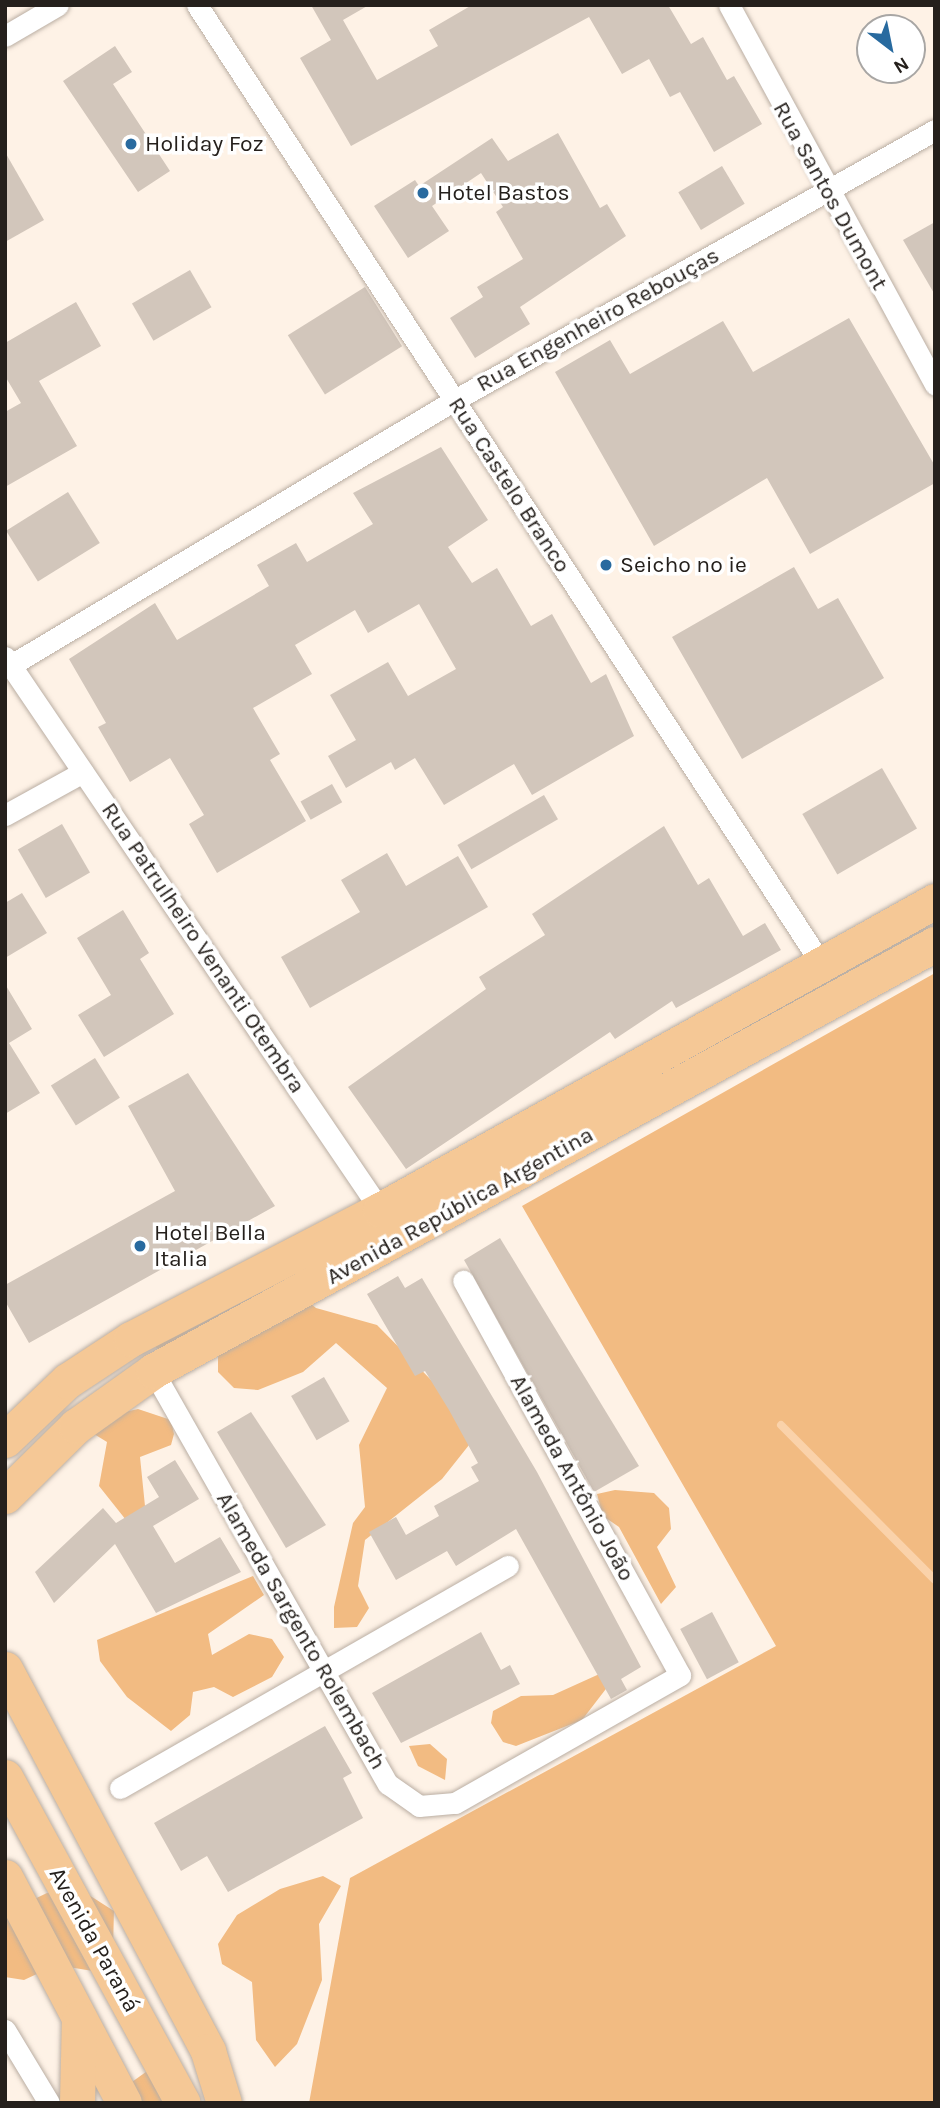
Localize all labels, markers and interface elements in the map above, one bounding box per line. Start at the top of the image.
north arrow [856,14,926,84]
text: N [889,52,913,78]
street label: Rua Santos Dumont [767,97,893,295]
place label: Holiday Foz [145,130,264,158]
marker: Holiday Foz [123,136,139,152]
place label: Hotel Bastos [437,179,570,207]
marker: Hotel Bastos [415,185,431,201]
street label: Rua Engenheiro Rebouças [472,242,724,398]
street label: Rua Castelo Branco [442,392,576,578]
place label: Seicho no ie [620,551,747,579]
marker: Seicho no ie [598,557,614,573]
street label: Rua Patrulheiro Venanti Otembra [95,797,311,1099]
street label: Avenida República Argentina [322,1121,598,1291]
place label: Hotel Bella Italia [154,1219,266,1273]
marker: Hotel Bella Italia [132,1238,148,1254]
street label: Alameda Antônio João [504,1370,640,1586]
street label: Alameda Sargento Rolembach [210,1487,392,1775]
street label: Avenida Paraná [43,1863,145,2017]

